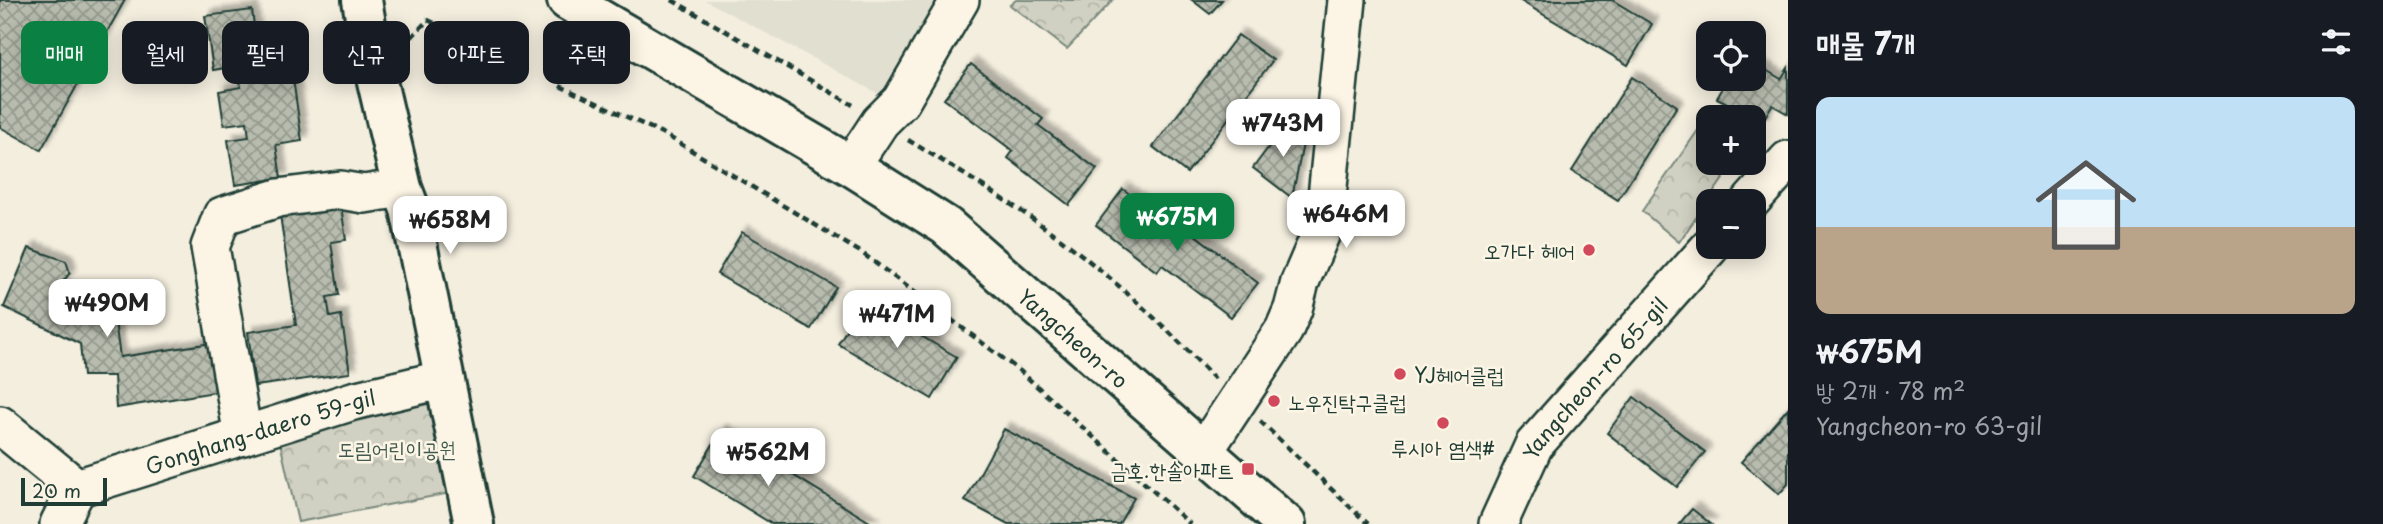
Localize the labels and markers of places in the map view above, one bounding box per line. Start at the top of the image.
pin: ₩743M [1234,100,1332,159]
pin: ₩646M [1297,190,1395,250]
pin: ₩675M [1128,194,1226,253]
pin: ₩658M [401,196,499,256]
place label: 오가다 헤어 [1484,234,1575,266]
marker: 오가다 헤어 [1581,242,1597,258]
pin: ₩490M [58,280,156,339]
pin: ₩471M [848,290,946,350]
place label: YJ헤어클럽 [1414,358,1504,390]
marker: YJ헤어클럽 [1392,366,1408,382]
place label: 노우진탁구클럽 [1288,385,1406,417]
marker: 노우진탁구클럽 [1266,393,1282,409]
marker: 루시아 염색# [1435,415,1451,431]
pin: ₩562M [719,428,817,488]
place label: 루시아 염색# [1391,431,1495,463]
place label: 금호.한솔아파트 [1110,453,1234,485]
marker: 금호.한솔아파트 [1240,461,1256,477]

